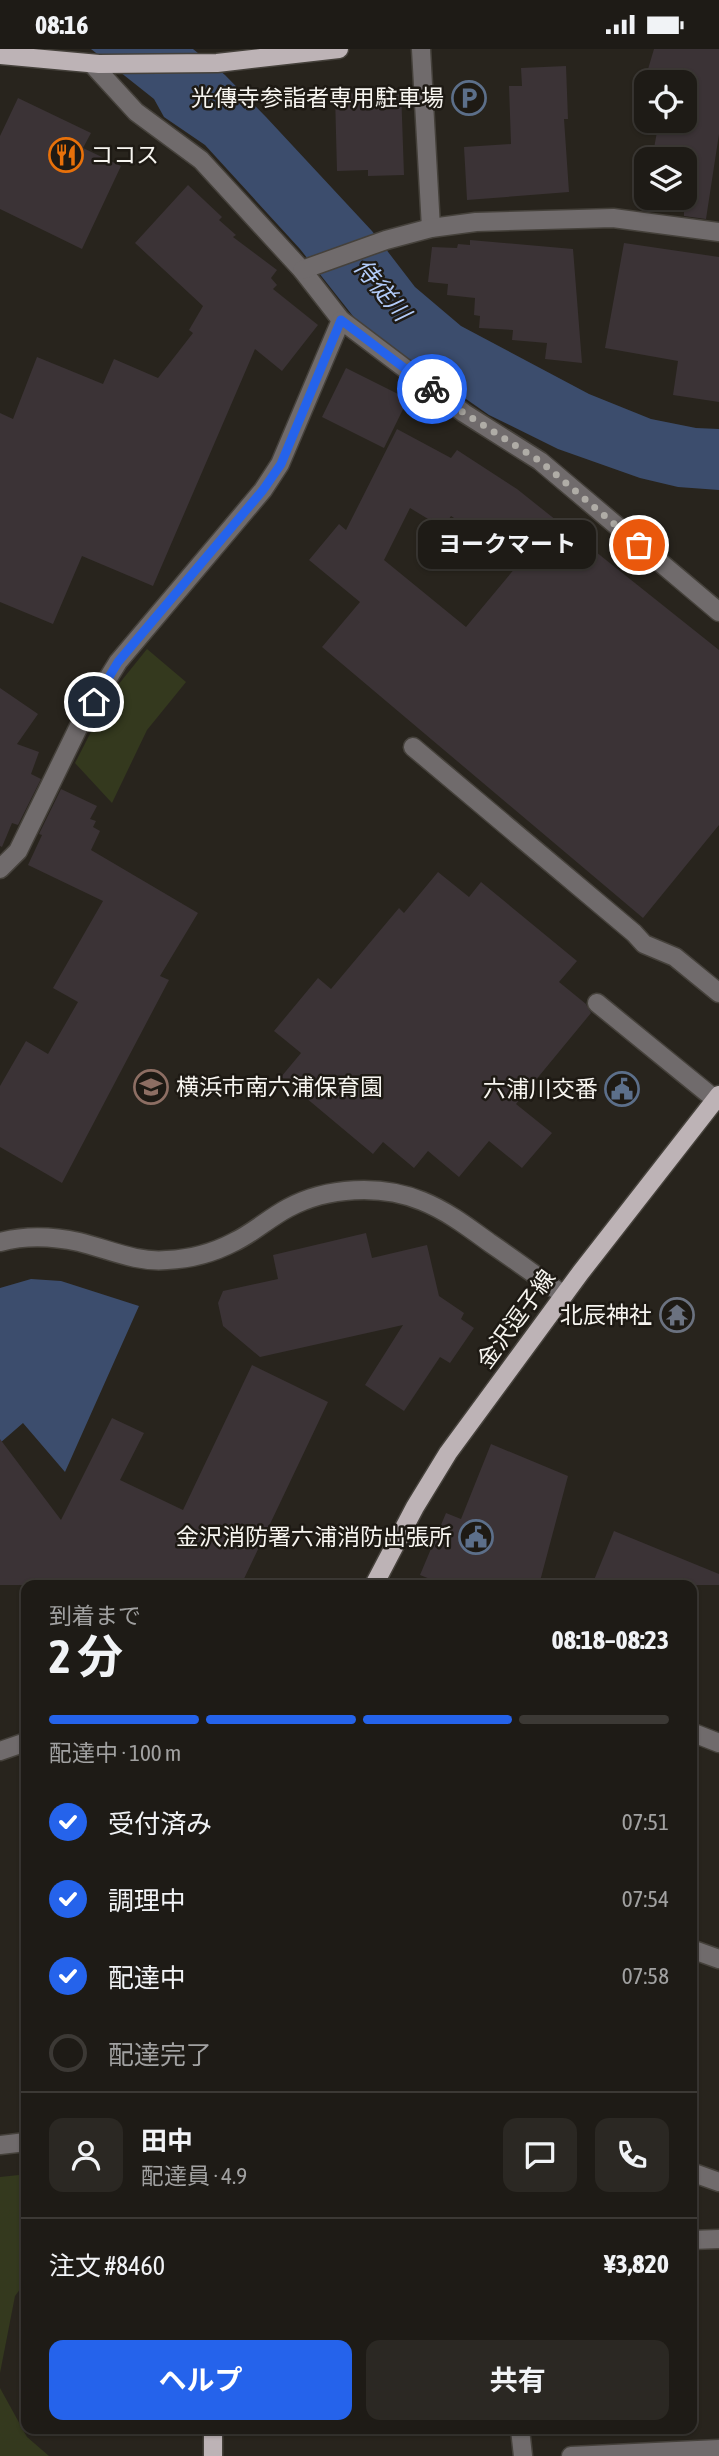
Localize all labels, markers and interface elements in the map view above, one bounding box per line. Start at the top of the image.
text: 08:16 [35,10,89,40]
map controls [634,70,697,210]
button: locate [634,70,697,133]
parking icon: 光傳寺参詣者専用駐車場 [450,79,488,117]
place label: 光傳寺参詣者専用駐車場 [191,85,444,111]
restaurant icon: ココス [47,136,85,174]
place label: ココス [90,142,159,168]
button: layers [634,147,697,210]
water label: 侍従川 [349,253,418,328]
courier [397,354,467,424]
icon: bike [413,370,451,408]
pin [609,515,669,575]
callout: ヨークマート [419,521,597,569]
icon: bag [620,526,658,564]
text: ヨークマート [438,531,576,557]
pin [64,672,124,732]
icon: home [75,683,113,721]
school or university icon: 横浜市南六浦保育園 [132,1068,170,1106]
public building icon: 六浦川交番 [603,1070,641,1108]
place label: 横浜市南六浦保育園 [176,1074,383,1100]
place label: 六浦川交番 [483,1076,598,1102]
street label: 金沢逗子線 [472,1265,560,1373]
temple icon: 北辰神社 [658,1296,696,1334]
place label: 北辰神社 [560,1302,652,1328]
public building icon: 金沢消防署六浦消防出張所 [457,1518,495,1556]
place label: 金沢消防署六浦消防出張所 [176,1524,452,1550]
text: 到着まで [49,1603,141,1629]
text: 08:18–08:23 [552,1625,669,1655]
text: 2 分 [49,1630,123,1683]
text: 配達中 · 100 m [49,1740,181,1766]
icon: check [49,1803,87,1841]
text: 受付済み [108,1809,212,1839]
text: 07:51 [622,1809,669,1835]
icon: check [49,1880,87,1918]
text: 調理中 [108,1886,186,1916]
text: 07:54 [622,1886,669,1912]
icon: check [49,1957,87,1995]
text: 配達中 [108,1963,186,1993]
text: 07:58 [622,1963,669,1989]
text: 配達完了 [108,2040,212,2070]
button: person [49,2118,123,2192]
button: chat [503,2118,577,2192]
button: phone [595,2118,669,2192]
text: 田中 [141,2126,193,2156]
text: 配達員 · 4.9 [141,2163,247,2189]
text: ¥3,820 [604,2249,669,2279]
text: 注文 #8460 [49,2251,165,2281]
button: ヘルプ [49,2340,352,2420]
button: 共有 [366,2340,669,2420]

